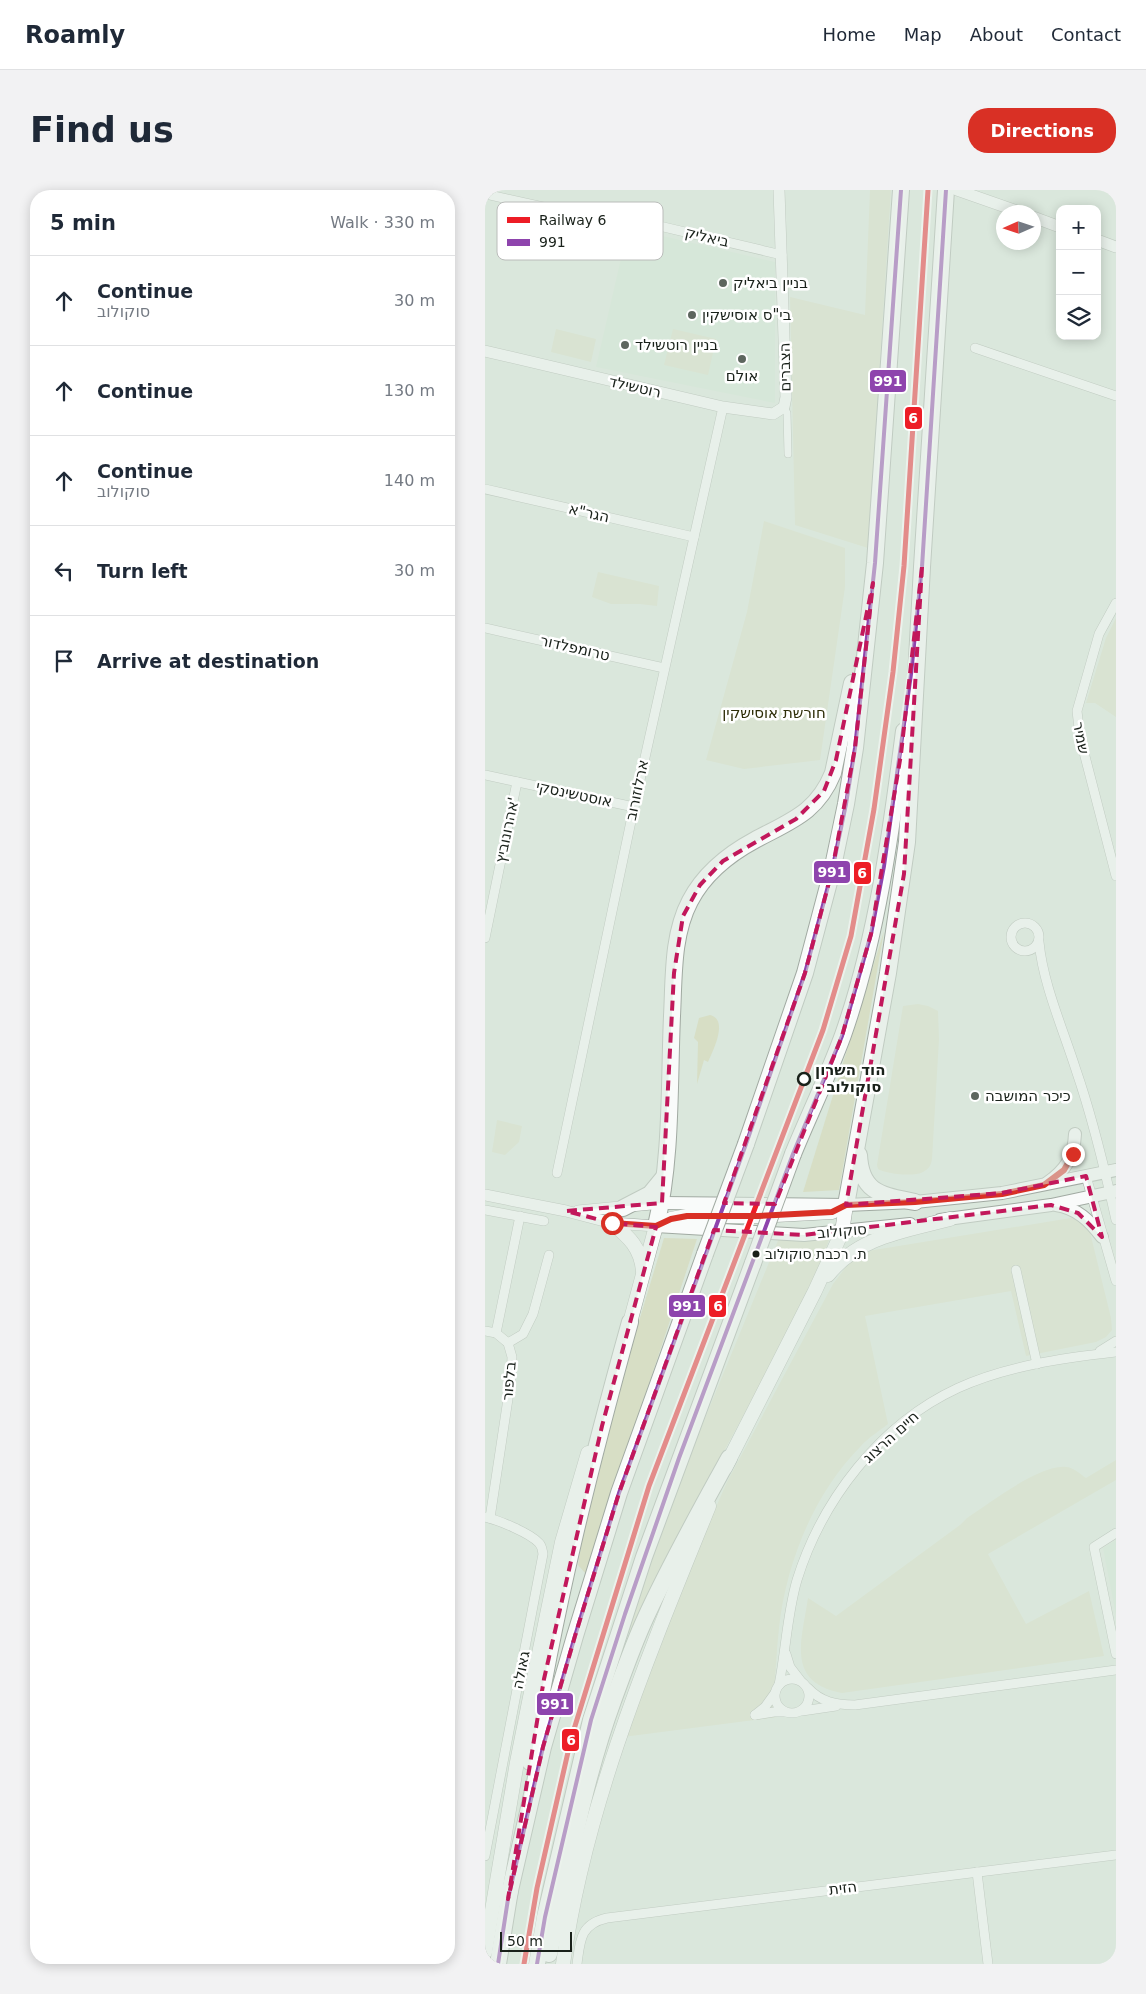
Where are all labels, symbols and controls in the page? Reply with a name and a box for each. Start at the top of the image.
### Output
text: Roamly [25,21,125,49]
text: Home [823,24,876,45]
text: Map [904,24,942,45]
text: About [970,24,1023,45]
text: Contact [1051,24,1121,45]
button: Directions [968,108,1116,153]
text: Find us [30,110,174,150]
legend [497,202,663,260]
north arrow [996,205,1041,250]
map controls [1056,205,1101,340]
button: + [1056,205,1101,250]
text: 5 min [50,211,116,235]
text: Railway 6 [539,212,607,228]
text: Walk · 330 m [330,213,435,232]
street label: ביאליק [683,223,731,251]
text: 991 [539,234,566,250]
button: − [1056,250,1101,295]
place label: בניין ביאליק [733,274,808,292]
marker: בניין ביאליק [717,277,729,289]
text: Continue [97,280,193,302]
icon: ahead [50,287,78,315]
text: 30 m [394,291,435,310]
button: layers [1056,295,1101,340]
text: סוקולוב [97,302,150,321]
place label: בי"ס אוסישקין [702,306,792,324]
marker: בי"ס אוסישקין [686,309,698,321]
place label: בניין רוטשילד [635,336,719,354]
marker: בניין רוטשילד [619,339,631,351]
street label: הצברים [776,342,794,392]
marker: אולם [736,353,748,365]
place label: אולם [726,367,758,385]
line badge: 991 [869,369,907,393]
street label: רוטשילד [607,372,663,402]
text: 991 [873,373,903,389]
icon: ahead [50,377,78,405]
text: Continue [97,380,193,402]
text: 130 m [384,381,435,400]
line badge: 6 [904,406,923,430]
text: 6 [908,410,918,426]
text: Continue [97,460,193,482]
icon: ahead [50,467,78,495]
text: 140 m [384,471,435,490]
text: סוקולוב [97,482,150,501]
street label: הגר"א [567,500,611,526]
icon: left [50,557,78,585]
text: Turn left [97,560,188,582]
text: 30 m [394,561,435,580]
street label: טרומפלדור [538,631,612,665]
icon: arrive [50,647,78,675]
text: Arrive at destination [97,650,319,672]
park label: חורשת אוסישקין [722,704,826,722]
street label: שמיר [1069,720,1093,756]
street label: ארלוזורוב [622,758,652,822]
street label: אוסטשינסקי [534,777,614,811]
street label: אהרונוביץ' [491,795,523,865]
line badge: 991 [813,860,851,884]
line badge: 6 [853,861,872,885]
text: 991 [817,864,847,880]
text: 6 [857,865,867,881]
place label: הוד השרון - סוקולוב [815,1061,886,1096]
marker: הוד השרון - סוקולוב [797,1072,811,1086]
place label: כיכר המושבה [985,1087,1071,1105]
marker: כיכר המושבה [969,1090,981,1102]
route end [1062,1143,1085,1166]
route start [601,1212,624,1235]
street label: סוקולוב [816,1220,868,1242]
place label: ת. רכבת סוקולוב [765,1246,867,1262]
marker: ת. רכבת סוקולוב [751,1249,761,1259]
line badge: 991 [668,1294,706,1318]
line badge: 6 [708,1294,727,1318]
text: 991 [672,1298,702,1314]
text: 6 [713,1298,723,1314]
street label: בלפור [498,1360,520,1401]
street label: חיים הרצוג [859,1407,923,1467]
street label: גאולה [508,1649,534,1691]
line badge: 991 [536,1692,574,1716]
text: 991 [540,1696,570,1712]
line badge: 6 [561,1728,580,1752]
text: 6 [566,1732,576,1748]
street label: הזית [828,1877,858,1899]
scale bar [500,1929,573,1952]
text: 50 m [507,1933,543,1949]

